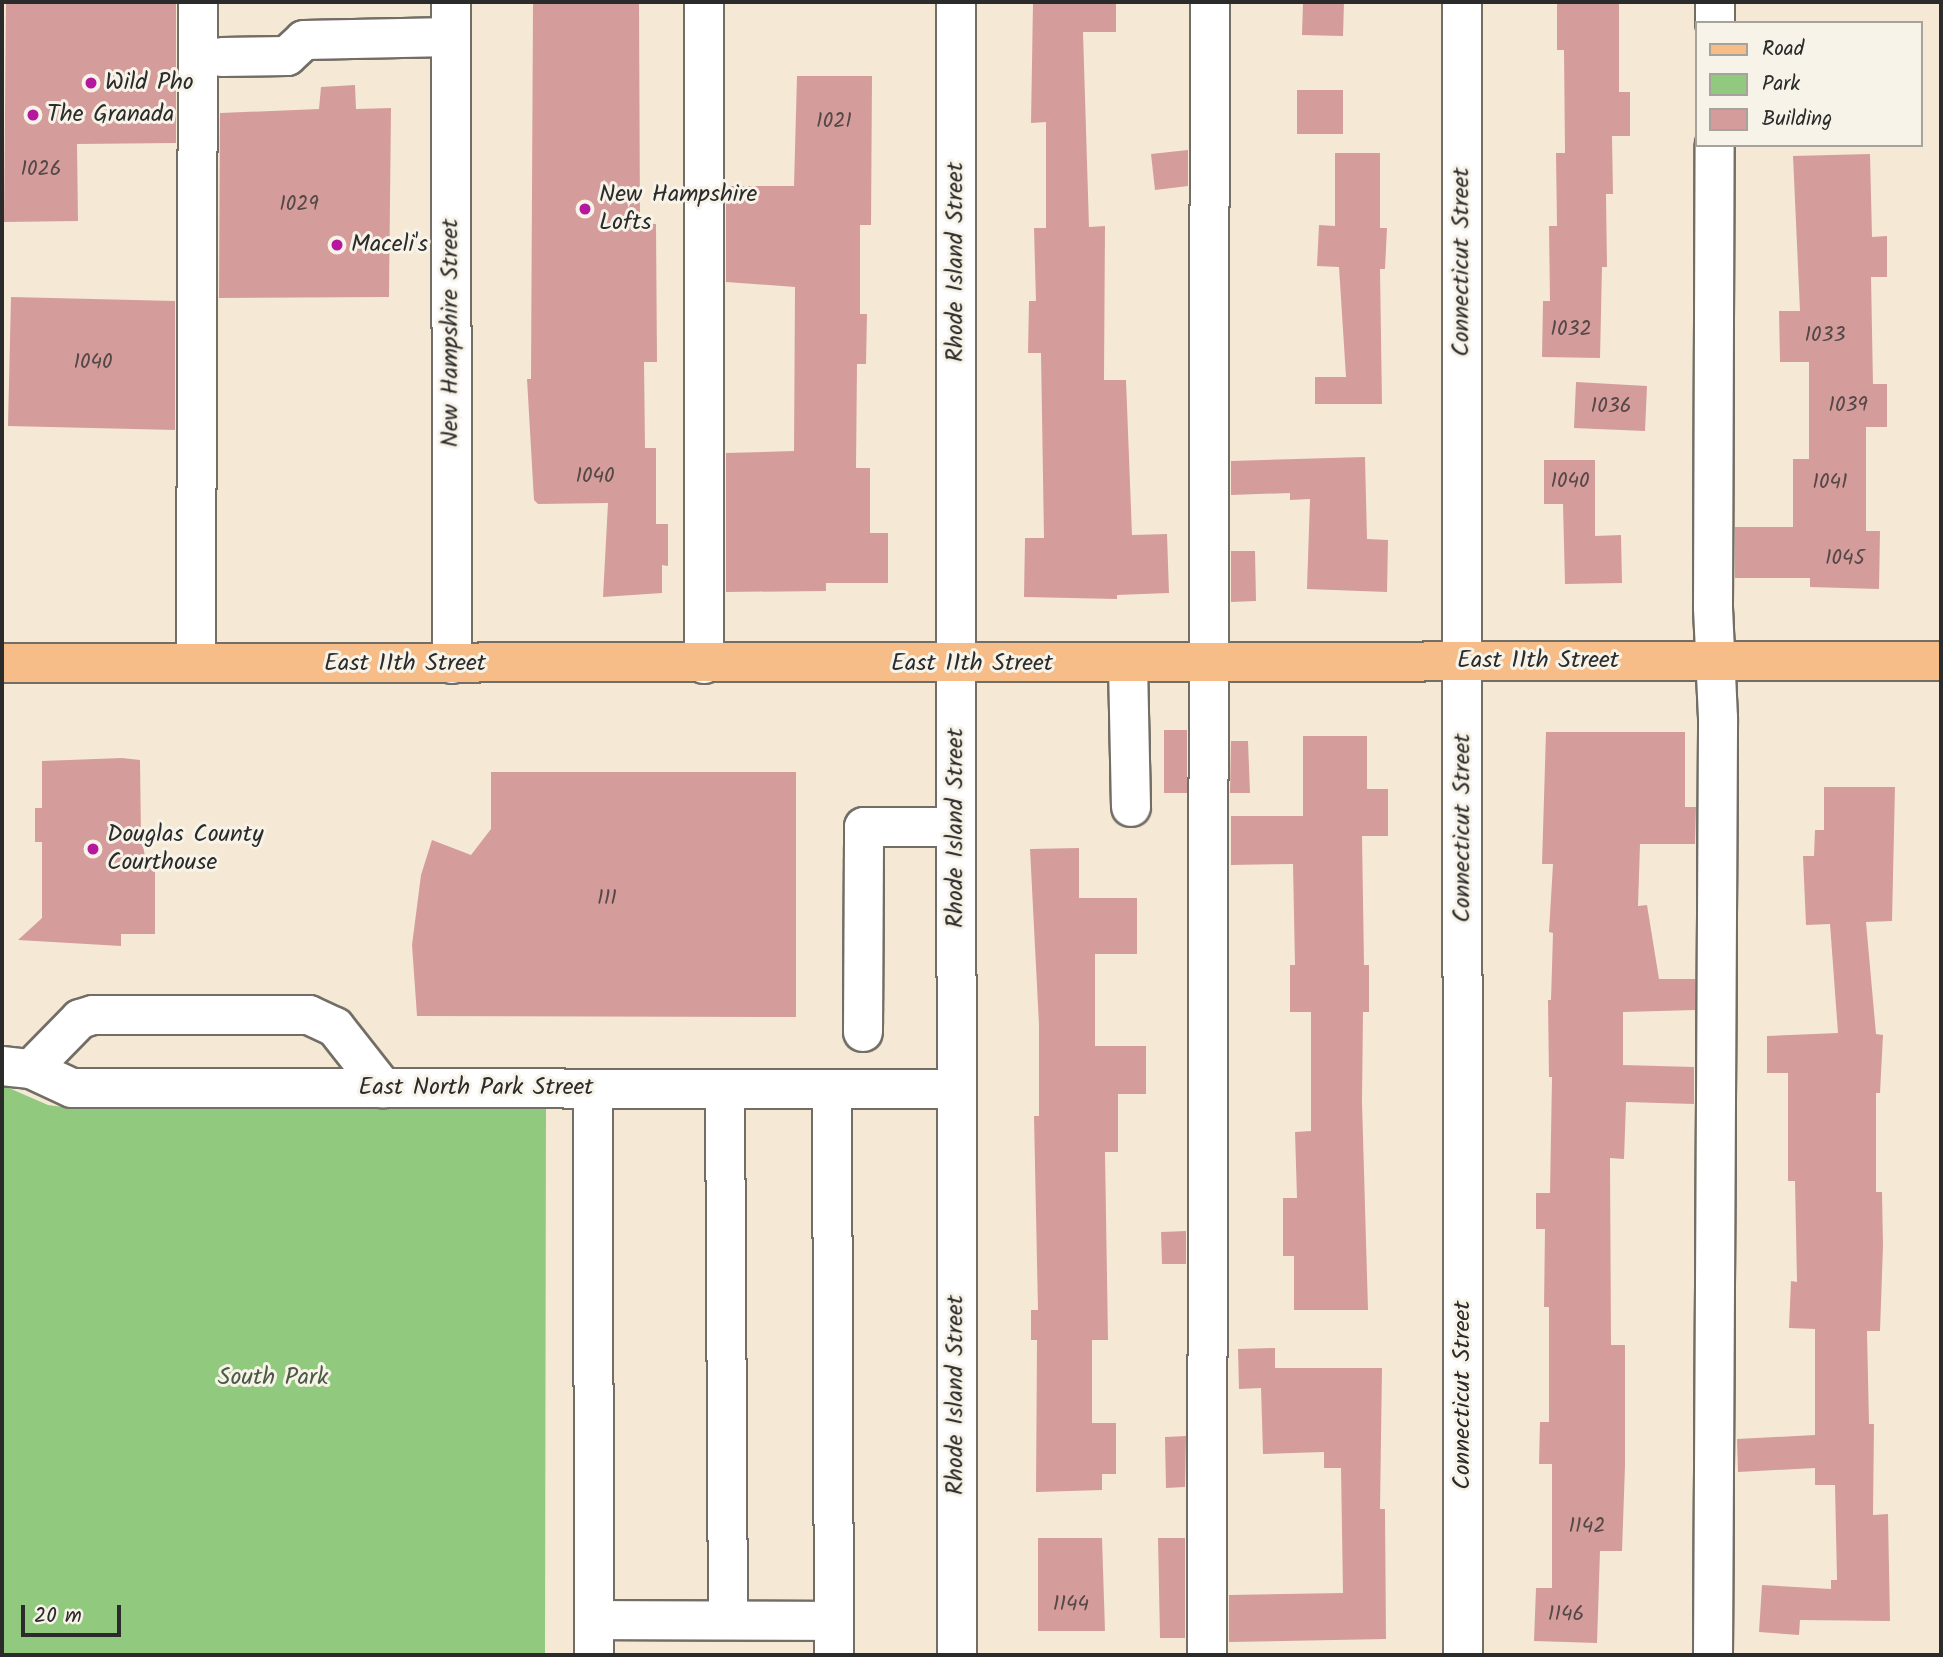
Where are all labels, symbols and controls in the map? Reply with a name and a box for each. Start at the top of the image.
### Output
legend [1694,21,1922,147]
text: Road [1762,33,1804,66]
text: Park [1762,68,1800,101]
place label: Wild Pho [105,69,194,97]
marker: Wild Pho [83,75,99,91]
place label: The Granada [47,101,174,129]
text: Building [1762,103,1832,136]
marker: The Granada [25,107,41,123]
house number: 1021 [816,109,852,135]
house number: 1026 [21,157,61,183]
street label: Rhode Island Street [942,162,970,362]
street label: Connecticut Street [1448,167,1476,357]
place label: New Hampshire Lofts [599,181,757,237]
house number: 1029 [279,192,319,218]
marker: New Hampshire Lofts [577,201,593,217]
street label: New Hampshire Street [437,219,465,447]
place label: Maceli's [351,231,428,259]
marker: Maceli's [329,237,345,253]
house number: 1032 [1550,317,1592,343]
house number: 1033 [1804,323,1846,349]
house number: 1040 [73,350,113,376]
house number: 1039 [1828,393,1868,419]
house number: 1036 [1591,394,1631,420]
house number: 1040 [575,464,615,490]
house number: 1040 [1550,469,1590,495]
house number: 1041 [1812,470,1848,496]
house number: 1045 [1825,546,1865,572]
street label: East 11th Street [1457,647,1619,675]
street label: East 11th Street [324,650,486,678]
street label: East 11th Street [891,650,1053,678]
street label: Rhode Island Street [942,728,970,928]
street label: Connecticut Street [1449,733,1477,923]
place label: Douglas County Courthouse [107,821,263,877]
marker: Douglas County Courthouse [85,841,101,857]
house number: 111 [597,886,617,912]
street label: East North Park Street [358,1074,594,1102]
street label: Rhode Island Street [942,1295,970,1495]
street label: Connecticut Street [1449,1300,1477,1490]
park label: South Park [218,1364,328,1392]
house number: 1142 [1569,1514,1605,1540]
scale bar [24,1590,124,1634]
house number: 1144 [1053,1592,1089,1618]
text: 20 m [34,1600,82,1633]
house number: 1146 [1548,1602,1584,1628]

